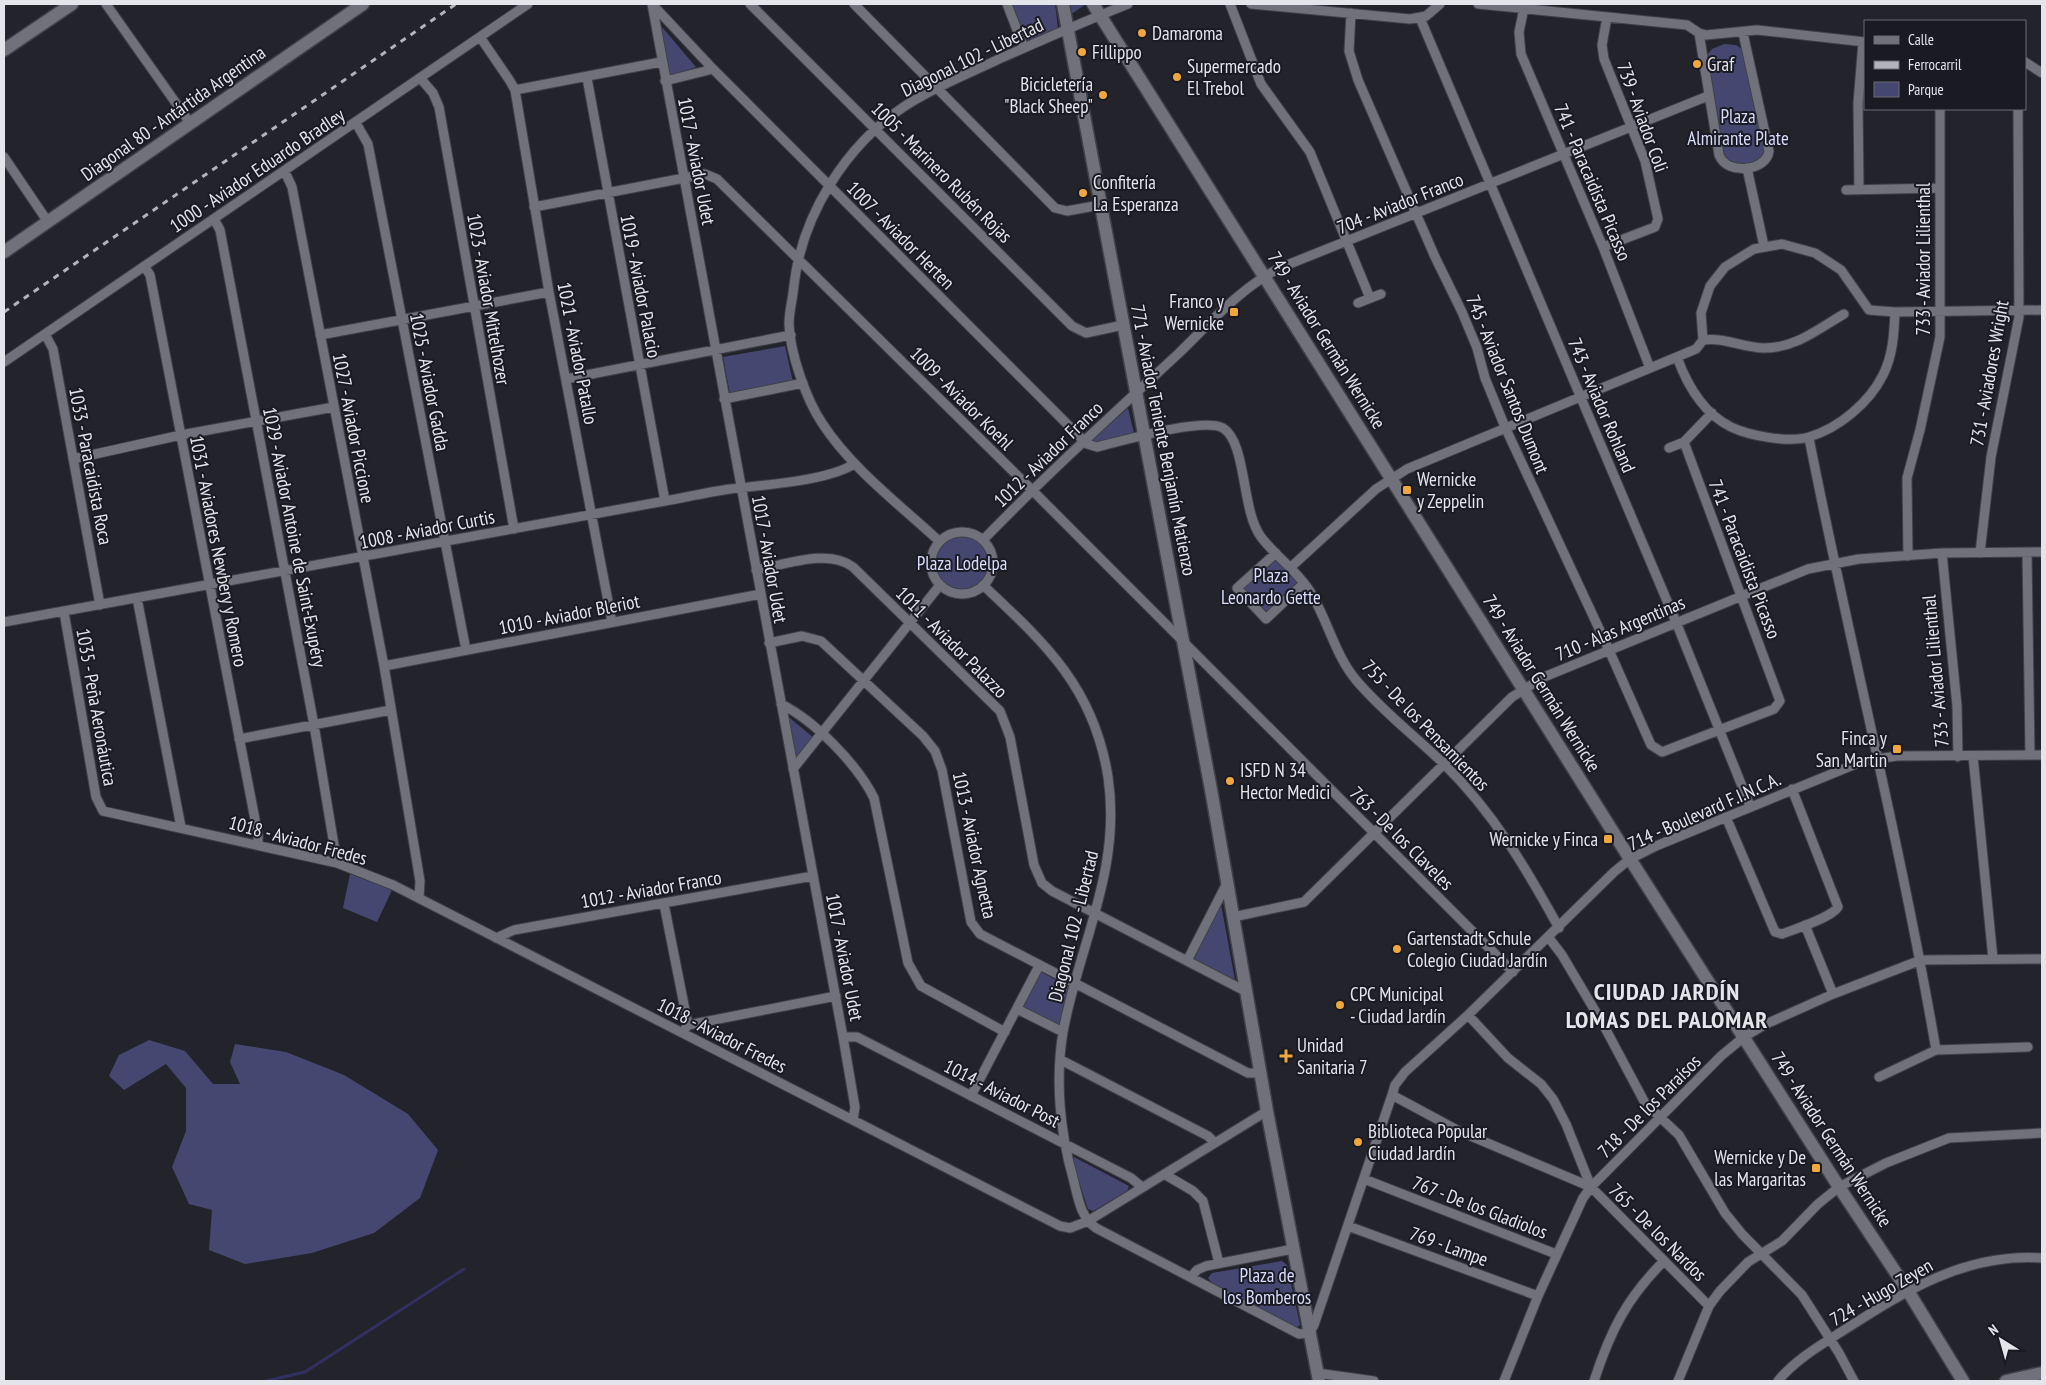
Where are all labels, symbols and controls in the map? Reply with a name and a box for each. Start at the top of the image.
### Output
street label: Diagonal 102 - Libertad [897,12,1047,102]
legend [1864,20,2026,110]
place label: Damaroma [1152,21,1223,45]
marker: Damaroma [1136,27,1148,39]
text: Calle [1908,30,1934,49]
street label: Diagonal 80 - Antártida Argentina [76,40,270,186]
place label: Fillippo [1092,40,1142,64]
marker: Fillippo [1076,46,1088,58]
place label: Graf [1707,52,1735,76]
place label: Supermercado El Trebol [1187,54,1281,100]
text: Ferrocarril [1908,55,1962,74]
marker: Graf [1691,58,1703,70]
street label: 739 - Aviador Coli [1612,59,1674,175]
marker: Supermercado El Trebol [1171,71,1183,83]
place label: Bicicletería "Black Sheep" [1004,72,1093,118]
text: Parque [1908,80,1944,99]
marker: Bicicletería "Black Sheep" [1097,89,1109,101]
street label: 1017 - Aviador Udet [673,95,721,228]
street label: 1005 - Marinero Rubén Rojas [867,97,1017,247]
street label: 741 - Paracaidista Picasso [1549,100,1637,264]
street label: 1000 - Aviador Eduardo Bradley [165,102,350,238]
park label: Plaza Almirante Plate [1687,104,1789,150]
street label: 704 - Aviador Franco [1333,167,1467,239]
place label: Confitería La Esperanza [1093,170,1179,216]
street label: 1007 - Aviador Herten [842,176,960,294]
street label: 733 - Aviador Lilienthal [1911,182,1935,335]
marker: Confitería La Esperanza [1077,187,1089,199]
street label: 1023 - Aviador Mittelhozer [462,211,516,387]
street label: 1019 - Aviador Palacio [615,212,667,360]
street label: 749 - Aviador Germán Wernicke [1263,247,1391,433]
street label: 1021 - Aviador Patallo [552,280,604,426]
place label: Franco y Wernicke [1165,289,1225,335]
street label: 745 - Aviador Santos Dumont [1461,291,1555,478]
street label: 731 - Aviadores Wright [1964,297,2014,448]
street label: 771 - Aviador Teniente Benjamín Matienzo [1126,302,1202,578]
marker: Franco y Wernicke [1228,306,1240,318]
street label: 1025 - Aviador Gadda [405,311,455,453]
street label: 743 - Aviador Rohland [1563,334,1641,476]
street label: 1009 - Aviador Koehl [905,341,1019,455]
street label: 1027 - Aviador Piccione [328,351,380,505]
street label: 1033 - Paracaidista Roca [64,385,118,547]
street label: 1012 - Aviador Franco [988,396,1108,512]
street label: 1029 - Aviador Antoine de Saint-Exupéry [258,405,332,670]
street label: 1031 - Aviadores Newbery y Romero [185,433,253,669]
place label: Wernicke y Zeppelin [1417,467,1484,513]
street label: 741 - Paracaidista Picasso [1704,476,1786,642]
marker: Wernicke y Zeppelin [1401,484,1413,496]
street label: 1017 - Aviador Udet [747,493,793,626]
street label: 1008 - Aviador Curtis [357,504,497,554]
park label: Plaza Lodelpa [917,551,1007,575]
park label: Plaza Leonardo Gette [1221,563,1321,609]
street label: 1011 - Aviador Palazzo [891,581,1013,703]
street label: 1010 - Aviador Bleriot [497,588,642,639]
street label: 749 - Aviador Germán Wernicke [1478,590,1606,776]
street label: 710 - Alas Argentinas [1552,590,1688,666]
street label: 733 - Aviador Lilienthal [1916,593,1954,748]
street label: 1035 - Peña Aeronáutica [71,626,123,788]
street label: 755 - De los Pensamientos [1357,654,1495,796]
place label: Finca y San Martin [1816,726,1888,772]
marker: Finca y San Martin [1891,743,1903,755]
place label: ISFD N 34 Hector Medici [1240,758,1330,804]
street label: 714 - Boulevard F.I.N.C.A. [1624,766,1784,856]
street label: 1013 - Aviador Agnetta [948,769,1002,921]
marker: ISFD N 34 Hector Medici [1224,775,1236,787]
street label: 763 - De los Claveles [1345,781,1459,895]
street label: 1018 - Aviador Fredes [226,810,370,870]
place label: Wernicke y Finca [1489,827,1598,851]
marker: Wernicke y Finca [1602,833,1614,845]
street label: Diagonal 102 - Libertad [1043,848,1103,1004]
street label: 1012 - Aviador Franco [579,865,723,913]
street label: 1017 - Aviador Udet [821,891,869,1024]
place label: Gartenstadt Schule Colegio Ciudad Jardín [1407,926,1547,972]
marker: Gartenstadt Schule Colegio Ciudad Jardín [1391,943,1403,955]
district label: CIUDAD JARDÍN LOMAS DEL PALOMAR [1566,976,1768,1035]
place label: CPC Municipal - Ciudad Jardín [1350,982,1446,1028]
street label: 1018 - Aviador Fredes [653,992,791,1078]
marker: CPC Municipal - Ciudad Jardín [1334,999,1346,1011]
place label: Unidad Sanitaria 7 [1297,1033,1368,1079]
street label: 749 - Aviador Germán Wernicke [1766,1047,1898,1231]
marker: Unidad Sanitaria 7 [1279,1049,1293,1063]
street label: 718 - De los Paraísos [1592,1049,1706,1163]
street label: 1014 - Aviador Post [940,1054,1065,1133]
place label: Biblioteca Popular Ciudad Jardín [1368,1119,1488,1165]
marker: Biblioteca Popular Ciudad Jardín [1352,1136,1364,1148]
place label: Wernicke y De las Margaritas [1714,1145,1806,1191]
marker: Wernicke y De las Margaritas [1810,1162,1822,1174]
street label: 767 - De los Gladiolos [1409,1170,1551,1244]
street label: 765 - De los Nardos [1604,1178,1712,1286]
street label: 769 - Lampe [1407,1221,1492,1271]
street label: 724 - Hugo Zeyen [1825,1253,1937,1331]
park label: Plaza de los Bomberos [1223,1263,1311,1309]
north arrow [1976,1315,2026,1365]
text: N [1985,1320,2002,1339]

